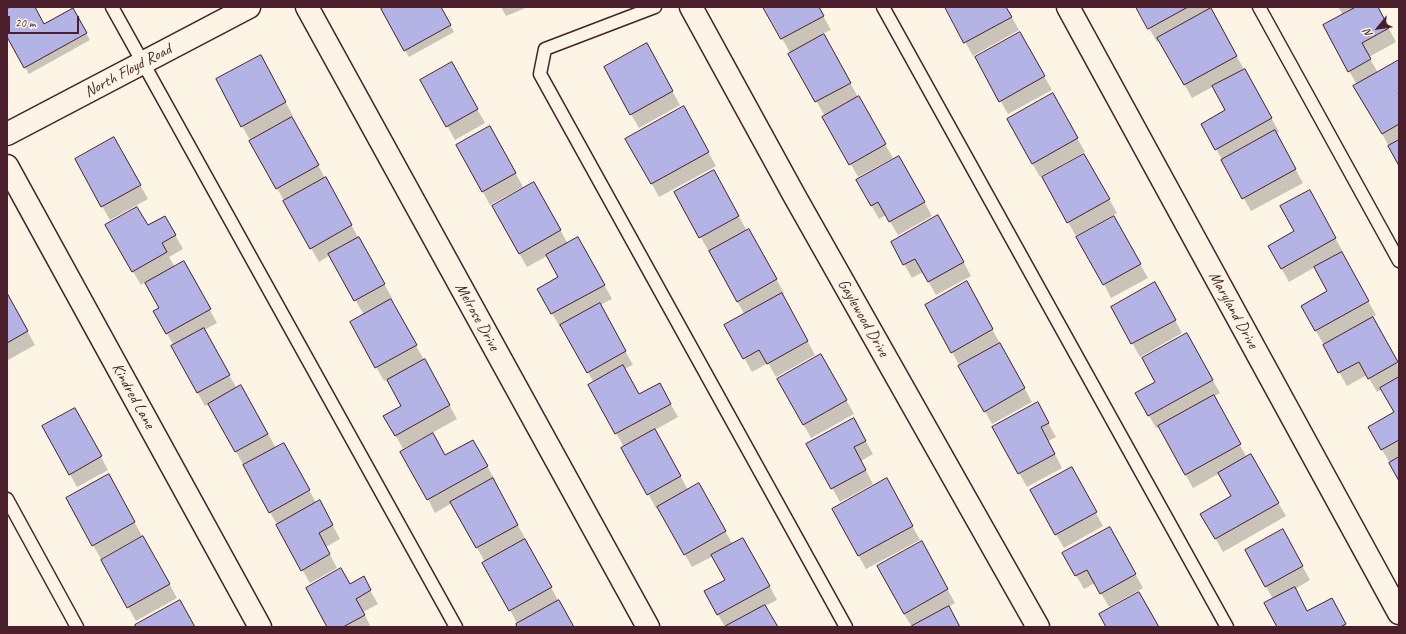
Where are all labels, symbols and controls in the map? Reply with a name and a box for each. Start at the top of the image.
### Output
scale bar [10,8,81,34]
north arrow [1358,8,1398,48]
text: 20 m [15,15,35,31]
text: N [1360,27,1375,40]
street label: North Floyd Road [81,40,175,102]
street label: Maryland Drive [1204,268,1262,352]
street label: Gaylewood Drive [833,276,893,360]
street label: Melrose Drive [451,280,503,354]
street label: Kindred Lane [107,360,159,432]

